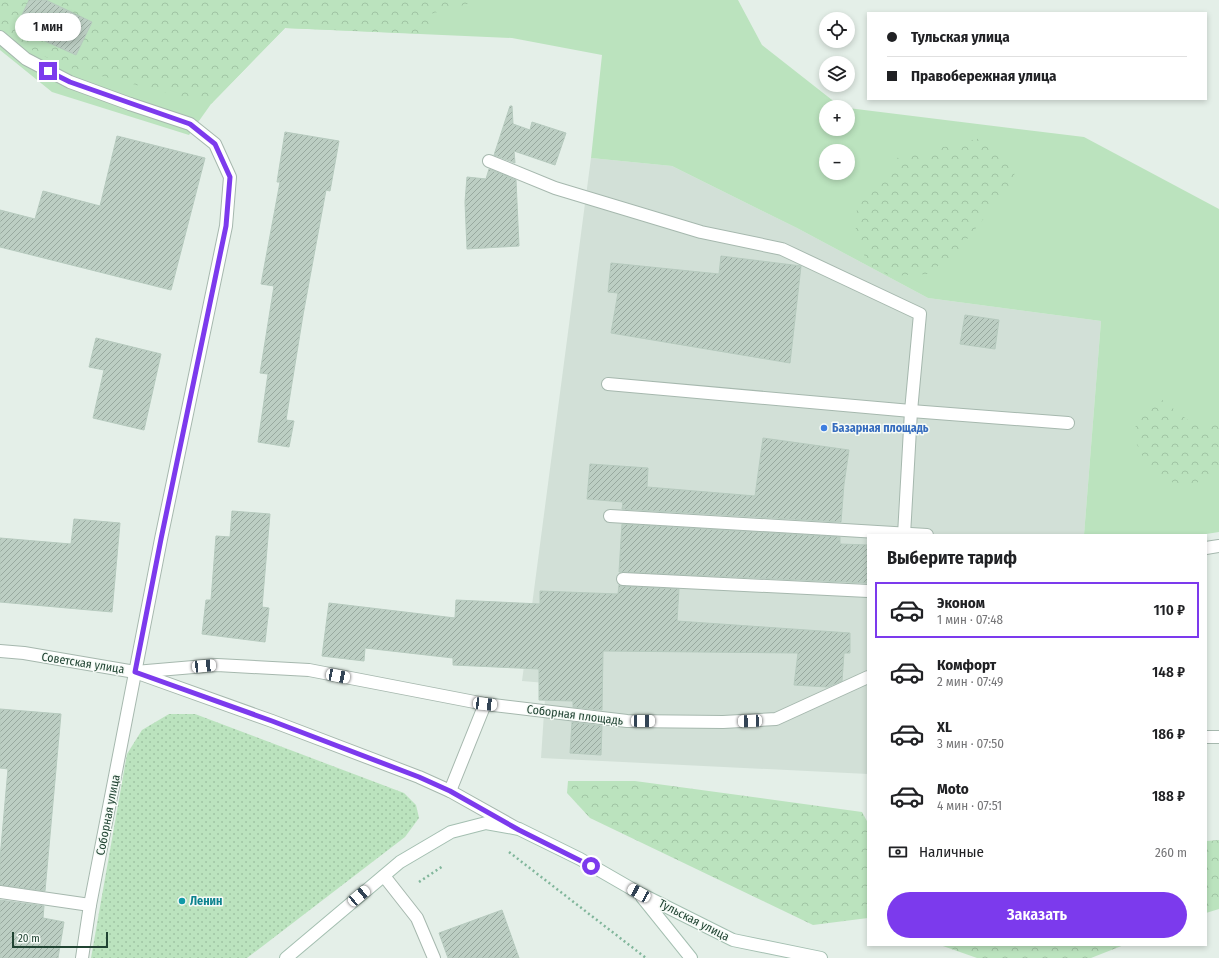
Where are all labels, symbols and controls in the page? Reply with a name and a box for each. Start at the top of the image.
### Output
map controls [819,12,855,180]
button: locate [819,12,855,48]
callout: 1 мин [15,13,81,41]
text: 1 мин [33,19,63,34]
text: Тульская улица [911,28,1010,46]
button: layers [819,56,855,92]
route end [39,62,57,80]
text: Правобережная улица [911,67,1057,85]
button: + [819,100,855,136]
button: − [819,144,855,180]
place label: Базарная площадь [832,421,929,435]
marker: Базарная площадь [819,423,829,433]
text: Выберите тариф [887,547,1017,569]
icon: car [889,592,925,628]
text: Эконом [937,594,985,612]
text: 110 ₽ [1153,601,1185,619]
text: 1 мин · 07:48 [937,612,1003,627]
street label: Советская улица [41,650,126,676]
icon: car [889,654,925,690]
text: Комфорт [937,656,996,674]
car [192,659,216,673]
text: 148 ₽ [1152,663,1185,681]
car [325,668,351,684]
text: 2 мин · 07:49 [937,674,1003,689]
car [472,697,498,711]
street label: Соборная площадь [526,702,624,728]
car [631,715,655,727]
car [738,715,762,727]
icon: car [889,716,925,752]
text: XL [937,718,952,736]
text: 186 ₽ [1152,725,1185,743]
text: 3 мин · 07:50 [937,736,1004,751]
street label: Соборная улица [93,773,123,857]
icon: car [889,778,925,814]
text: Moto [937,780,969,798]
text: 188 ₽ [1152,787,1185,805]
text: 4 мин · 07:51 [937,798,1002,813]
icon: cash [887,841,909,863]
text: Наличные [919,843,984,861]
text: 260 m [1155,845,1187,860]
route start [582,857,600,875]
car [626,882,652,904]
car [346,884,372,908]
button: Заказать [887,892,1187,938]
place label: Ленин [190,894,222,908]
marker: Ленин [177,896,187,906]
street label: Тульская улица [656,896,732,944]
scale bar [12,930,108,949]
text: 20 m [18,932,40,945]

